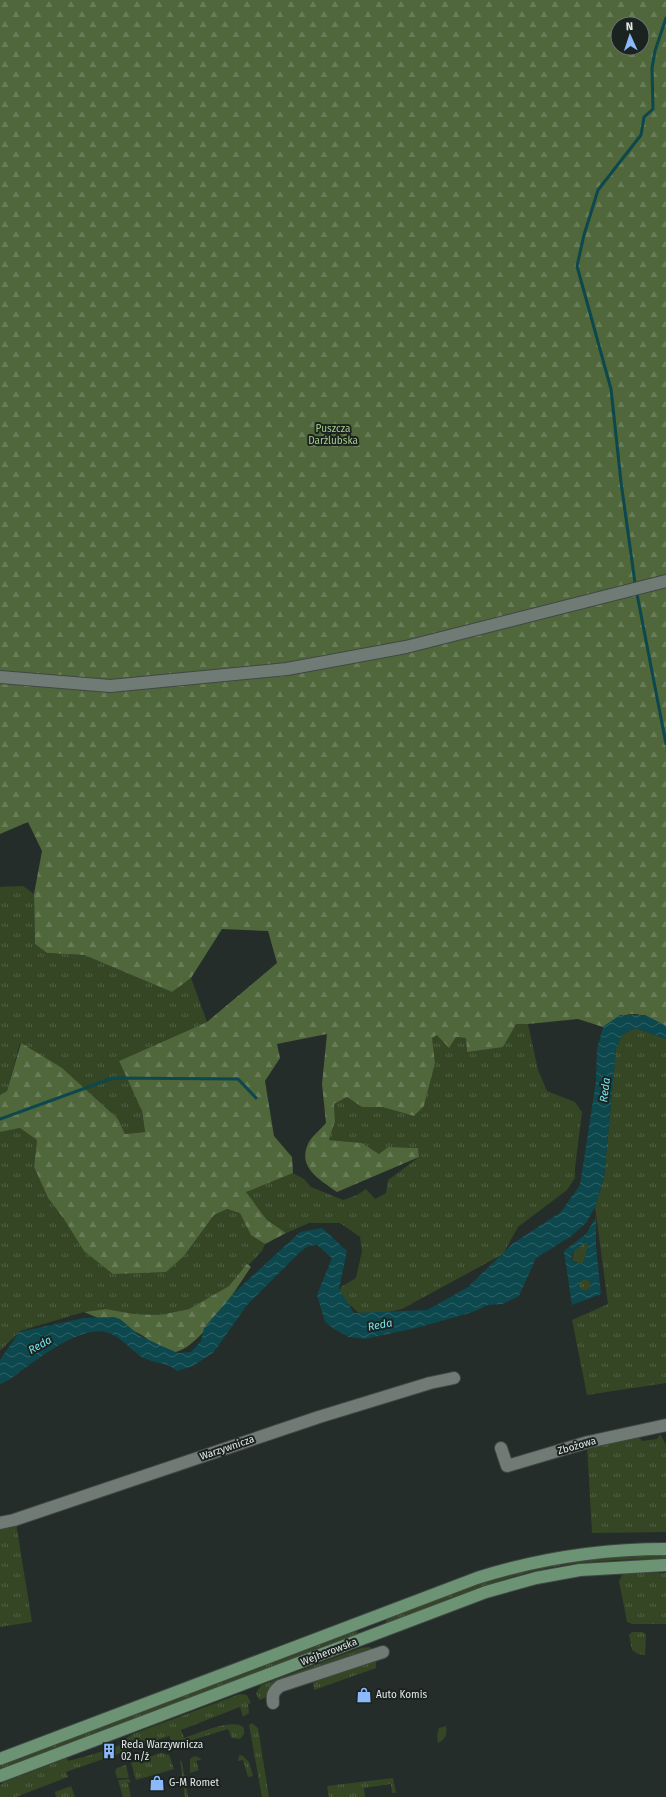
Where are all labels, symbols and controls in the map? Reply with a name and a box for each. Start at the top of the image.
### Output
north arrow [610,16,650,56]
text: N [626,20,633,33]
park label: Puszcza Darżlubska [308,423,358,447]
water label: Reda [597,1077,613,1103]
water label: Reda [367,1316,393,1334]
water label: Reda [26,1333,54,1357]
street label: Warzywnicza [198,1433,256,1463]
street label: Zbożowa [556,1435,598,1457]
street label: Wejherowska [299,1636,359,1668]
shop icon: Auto Komis [355,1686,373,1704]
place label: Auto Komis [376,1689,427,1701]
place label: Reda Warzywnicza 02 n/ż [121,1739,203,1763]
building icon: Reda Warzywnicza 02 n/ż [100,1742,118,1760]
shop icon: G-M Romet [148,1774,166,1792]
place label: G-M Romet [169,1777,220,1789]

